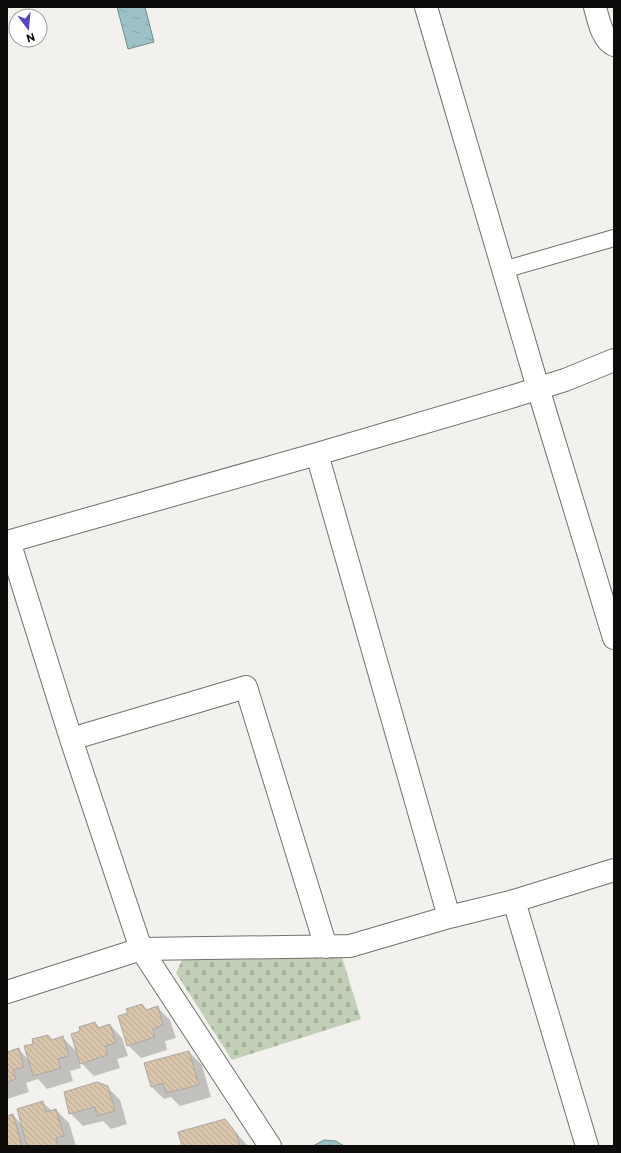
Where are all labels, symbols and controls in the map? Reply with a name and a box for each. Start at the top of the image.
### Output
north arrow [8,8,48,48]
text: N [25,31,37,45]

